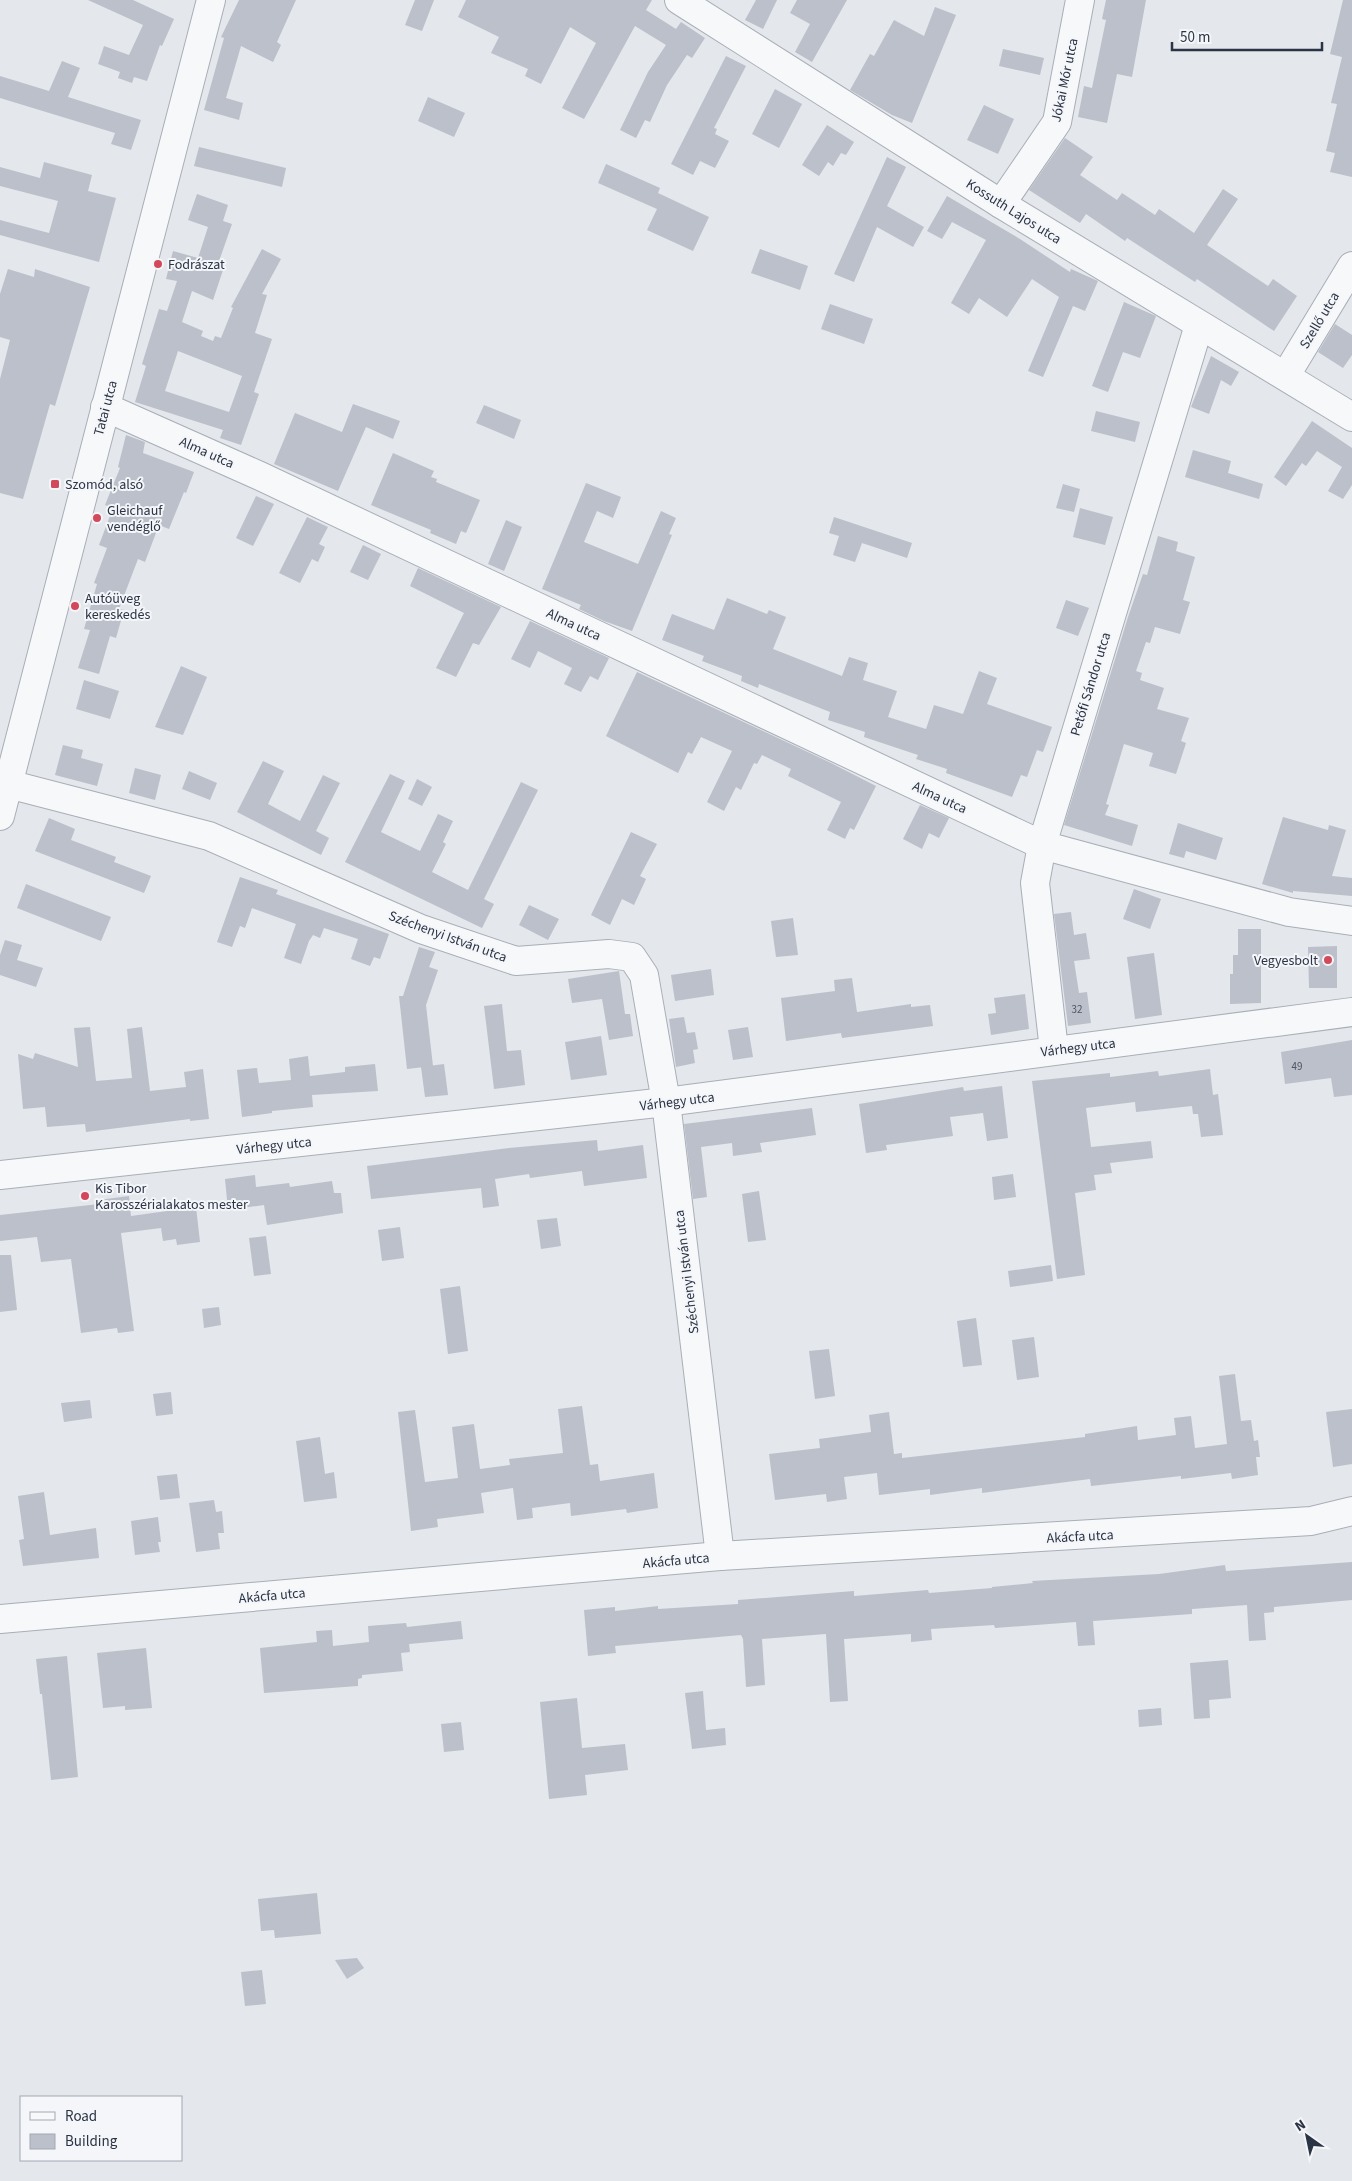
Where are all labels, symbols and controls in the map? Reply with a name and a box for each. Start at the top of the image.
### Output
scale bar [1172,20,1322,52]
text: 50 m [1180,27,1210,48]
street label: Jókai Mór utca [1046,36,1084,124]
street label: Kossuth Lajos utca [962,174,1065,249]
place label: Fodrászat [168,255,225,275]
marker: Fodrászat [152,258,164,270]
street label: Szellő utca [1295,288,1345,353]
street label: Tatai utca [89,378,123,438]
street label: Alma utca [176,432,237,474]
place label: Szomód, alsó [65,475,143,495]
marker: Szomód, alsó [49,478,61,490]
place label: Gleichauf vendéglő [107,501,163,537]
marker: Gleichauf vendéglő [91,512,103,524]
place label: Autóüveg kereskedés [85,589,150,625]
marker: Autóüveg kereskedés [69,600,81,612]
street label: Alma utca [543,604,604,646]
street label: Petőfi Sándor utca [1066,630,1116,739]
street label: Alma utca [909,777,970,819]
street label: Széchenyi István utca [386,906,510,968]
place label: Vegyesbolt [1254,951,1318,971]
marker: Vegyesbolt [1322,954,1334,966]
house number: 32 [1072,1002,1082,1017]
street label: Várhegy utca [1040,1033,1117,1063]
house number: 49 [1292,1059,1302,1074]
street label: Várhegy utca [639,1087,716,1117]
street label: Várhegy utca [236,1132,313,1160]
place label: Kis Tibor Karosszérialakatos mester [95,1179,248,1215]
marker: Kis Tibor Karosszérialakatos mester [79,1190,91,1202]
street label: Széchenyi István utca [669,1209,705,1335]
street label: Akácfa utca [1046,1525,1114,1549]
street label: Akácfa utca [642,1548,710,1574]
street label: Akácfa utca [238,1583,306,1609]
legend [20,2096,182,2161]
text: Road [65,2106,97,2127]
north arrow [1282,2111,1332,2161]
text: N [1291,2115,1310,2137]
text: Building [65,2131,118,2152]

